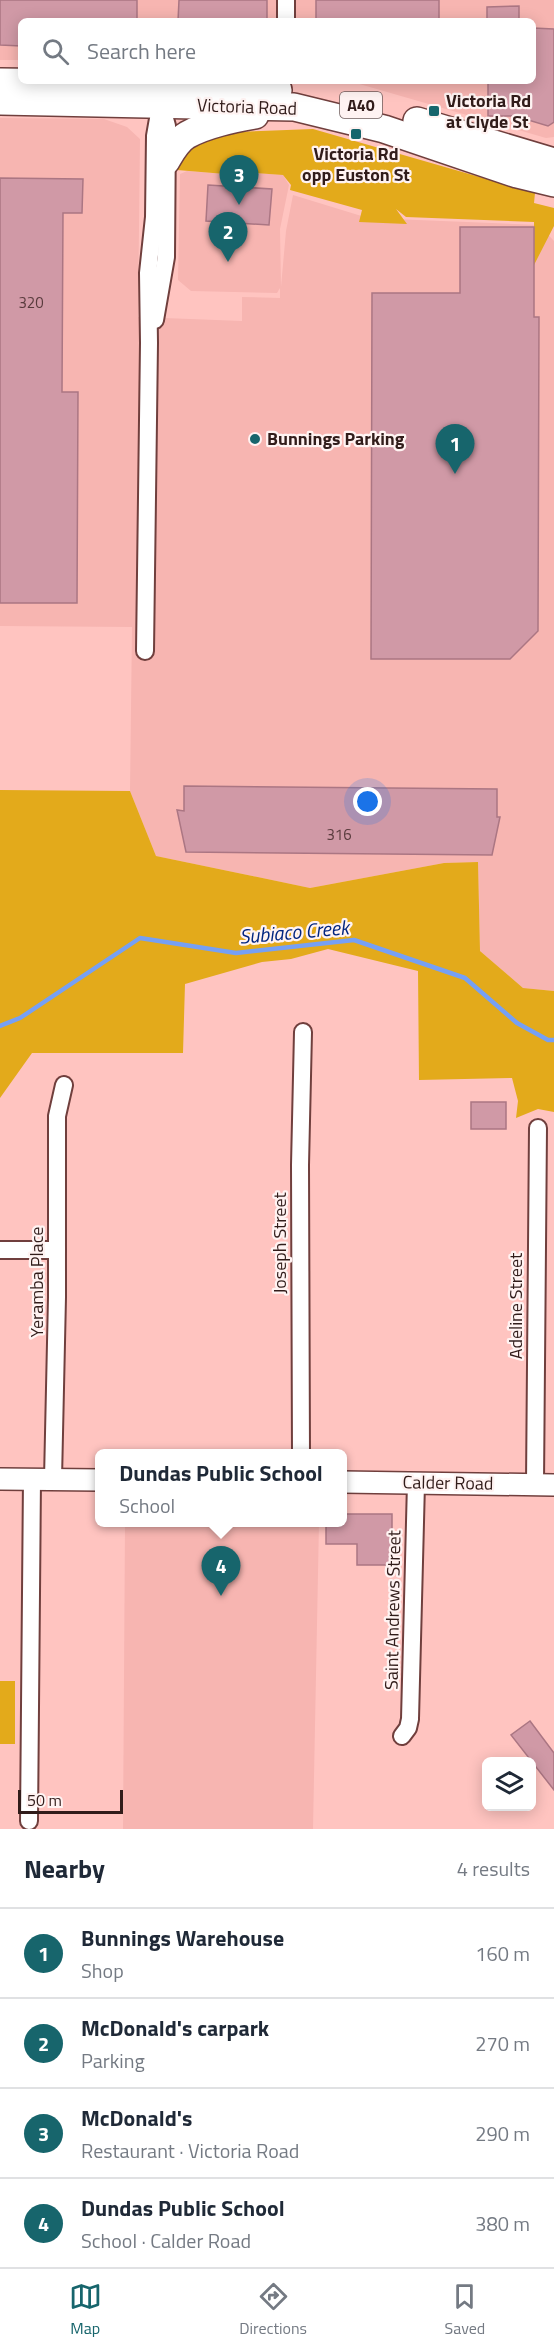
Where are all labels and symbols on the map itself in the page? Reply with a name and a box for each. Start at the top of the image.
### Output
place label: Victoria Rd at Clyde St [446,87,531,135]
street label: Victoria Road [196,91,298,122]
road number: A40 [340,92,382,118]
marker: Victoria Rd at Clyde St [427,104,441,118]
marker: Victoria Rd opp Euston St [349,127,363,141]
place label: Victoria Rd opp Euston St [302,140,410,188]
pin: 3 [220,156,258,205]
pin: 2 [208,212,248,262]
house number: 320 [18,291,44,314]
pin: 1 [436,424,474,474]
place label: Bunnings Parking [267,425,405,452]
marker: Bunnings Parking [248,432,262,446]
your location [353,787,382,816]
house number: 316 [326,823,352,846]
water label: Subiaco Creek [238,911,352,952]
street label: Joseph Street [266,1192,293,1294]
street label: Yeramba Place [23,1227,50,1337]
street label: Adeline Street [502,1252,529,1359]
street label: Calder Road [402,1468,494,1497]
street label: Saint Andrews Street [378,1529,407,1690]
pin: 4 [202,1546,240,1596]
scale bar [18,1787,123,1814]

